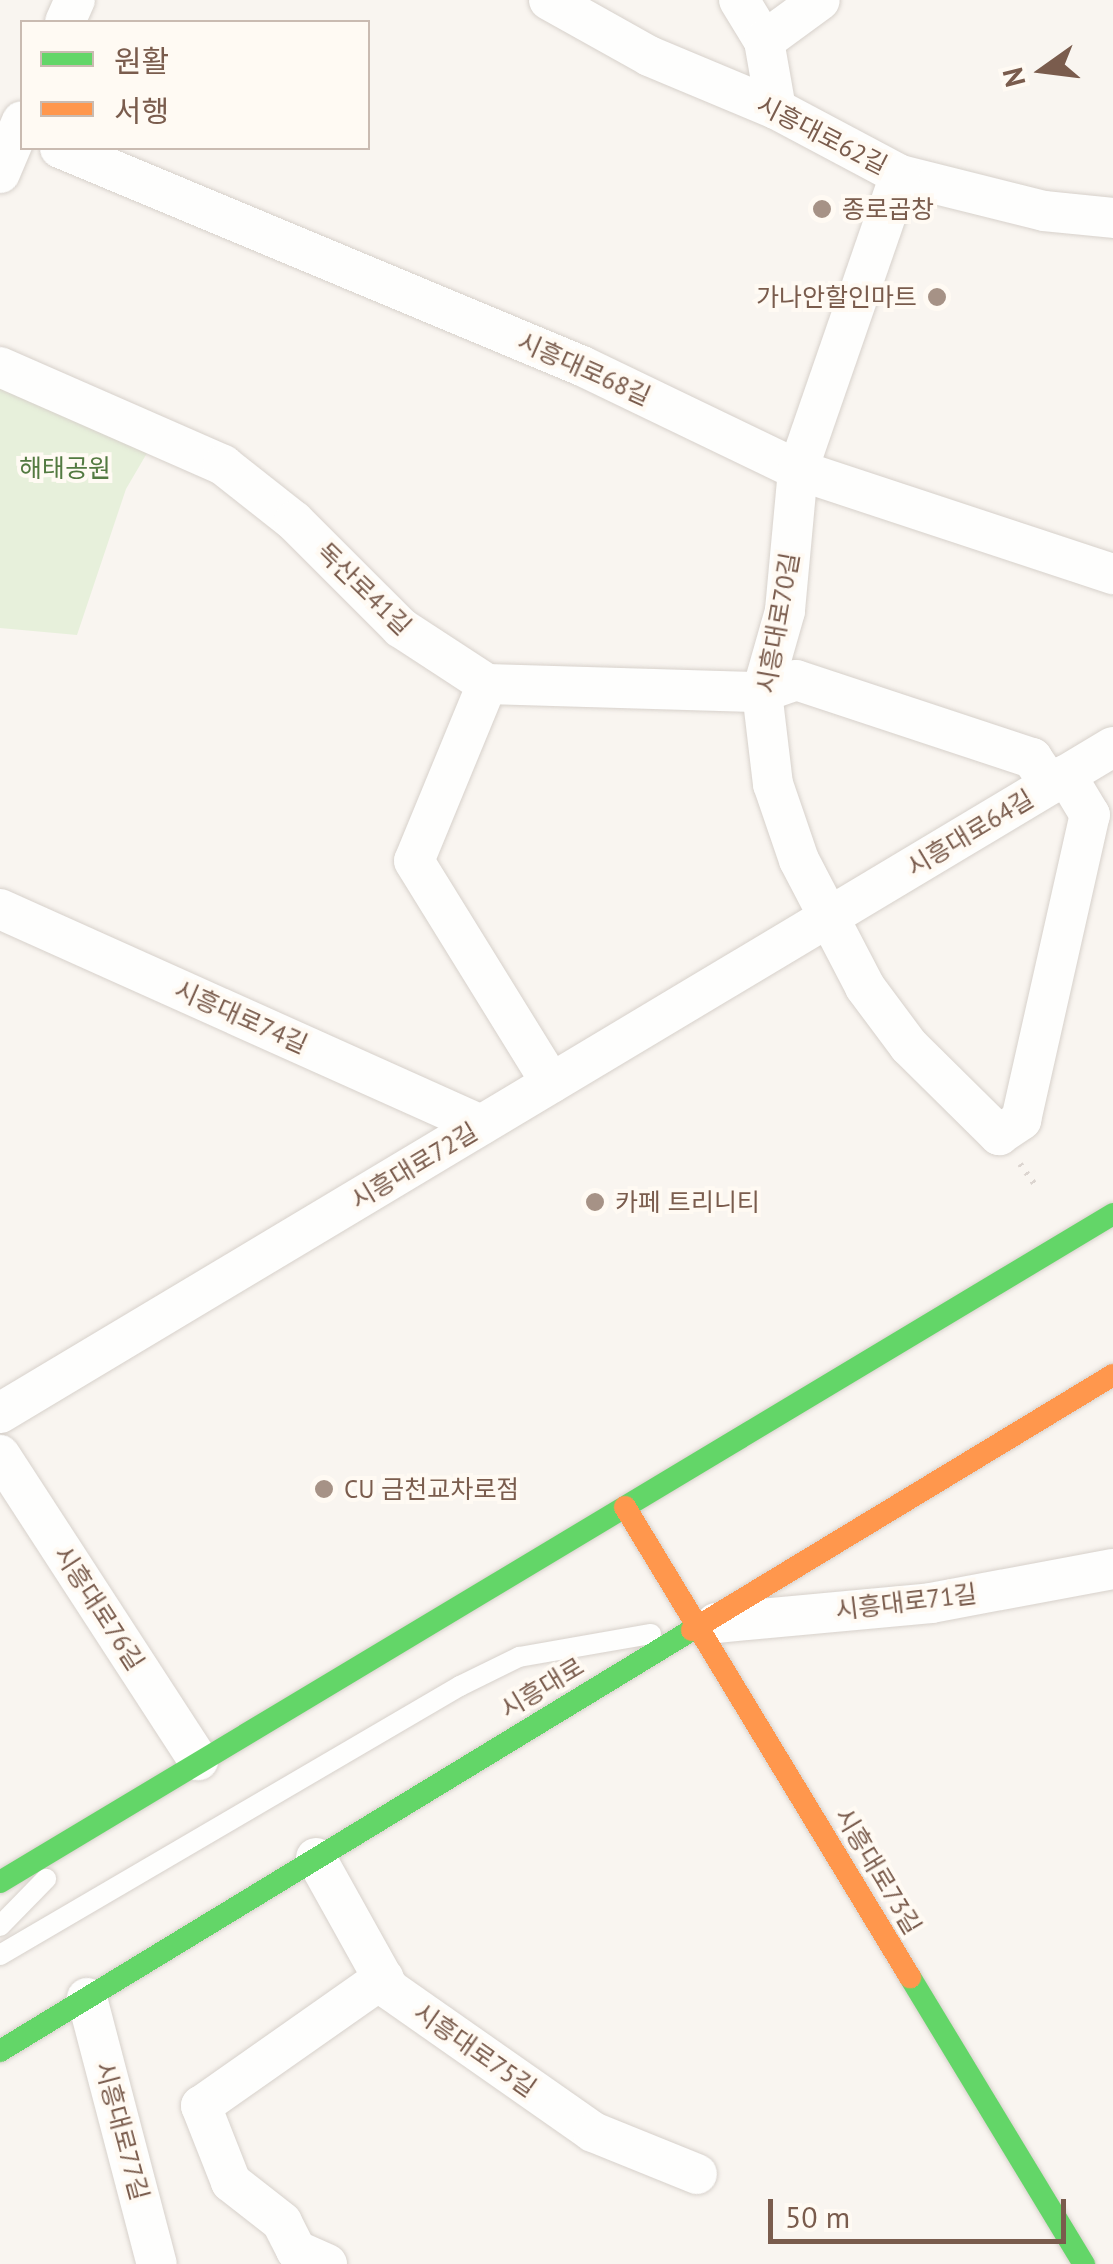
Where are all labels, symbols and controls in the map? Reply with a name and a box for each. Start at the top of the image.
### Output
legend [20,20,370,150]
north arrow [993,20,1093,120]
text: 원활 [114,41,169,80]
text: N [993,64,1034,91]
street label: 시흥대로62길 [752,89,892,181]
text: 서행 [114,91,169,130]
place label: 종로곱창 [842,194,934,224]
marker: 종로곱창 [811,198,833,220]
place label: 가나안할인마트 [756,282,917,312]
marker: 가나안할인마트 [926,286,948,308]
street label: 시흥대로68길 [513,326,655,412]
park label: 해태공원 [19,453,111,483]
street label: 독산로41길 [311,537,417,641]
street label: 시흥대로70길 [751,550,805,696]
street label: 시흥대로64길 [901,784,1039,882]
street label: 시흥대로74길 [170,974,312,1060]
street label: 시흥대로72길 [345,1117,483,1215]
place label: 카페 트리니티 [615,1187,760,1217]
marker: 카페 트리니티 [584,1191,606,1213]
place label: CU 금천교차로점 [344,1474,519,1504]
marker: CU 금천교차로점 [313,1478,335,1500]
street label: 시흥대로76길 [48,1540,150,1676]
street label: 시흥대로71길 [834,1578,978,1626]
street label: 시흥대로 [495,1651,589,1725]
street label: 시흥대로73길 [829,1802,927,1940]
street label: 시흥대로75길 [408,1997,542,2103]
street label: 시흥대로77길 [89,2058,155,2204]
scale bar [773,2179,1070,2241]
text: 50 m [785,2197,850,2236]

